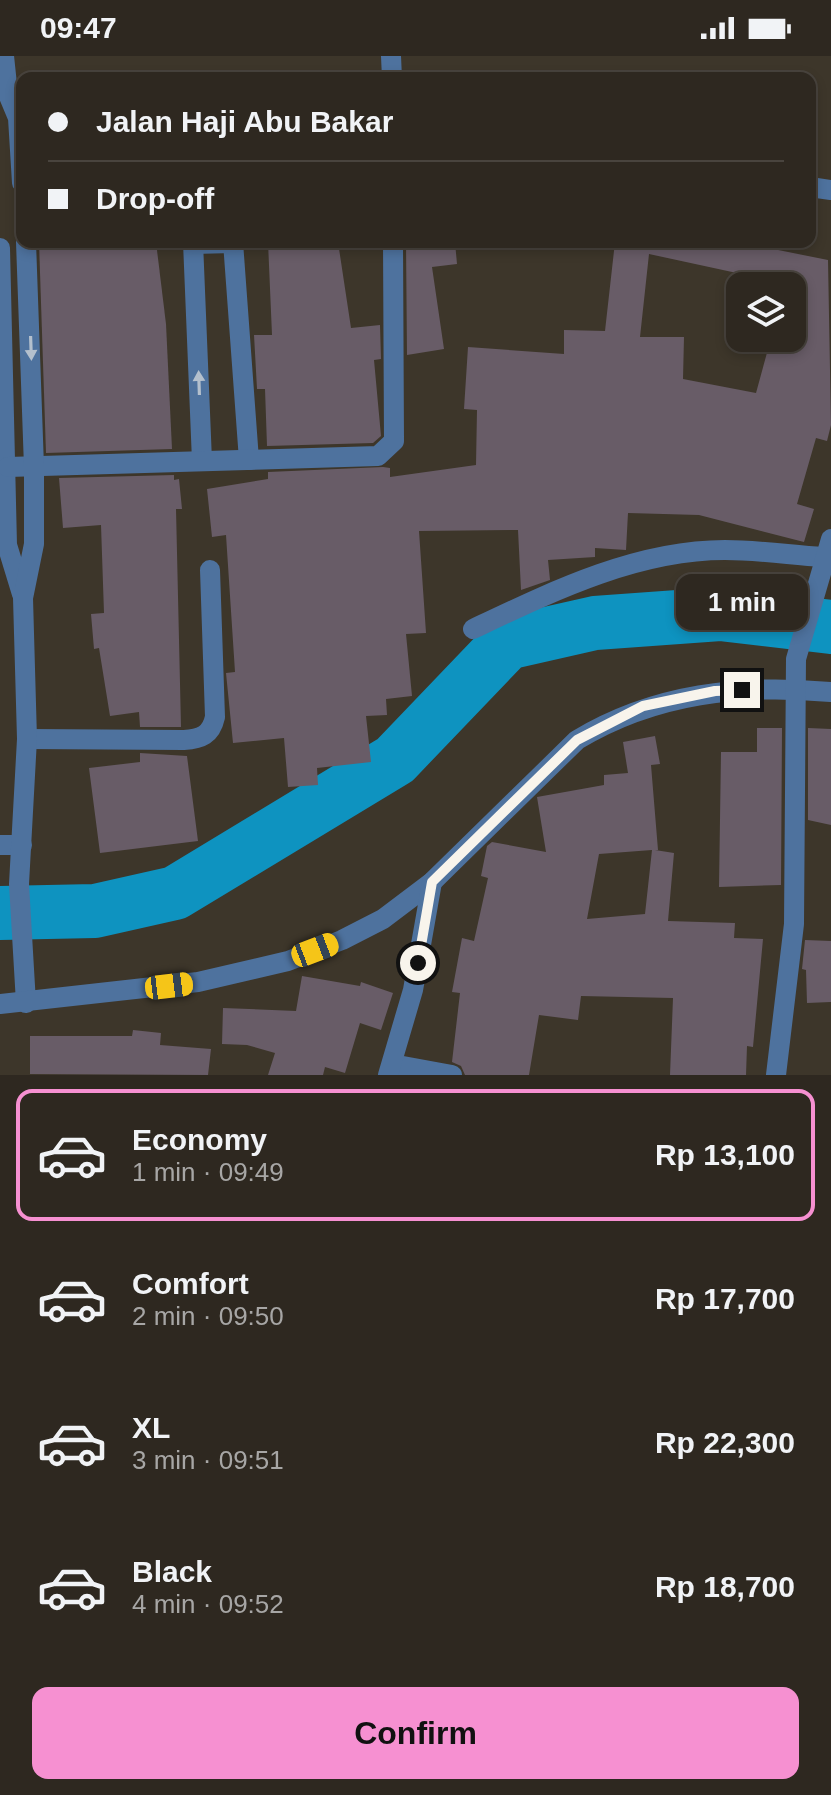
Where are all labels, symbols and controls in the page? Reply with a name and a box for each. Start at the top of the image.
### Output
text: 09:47 [40,11,117,44]
text: Jalan Haji Abu Bakar [96,105,393,138]
text: Drop-off [96,182,214,215]
map controls [726,272,806,352]
button: layers [726,272,806,352]
one-way arrow [24,336,37,361]
one-way arrow [192,370,205,395]
callout: 1 min [676,574,808,630]
text: 1 min [708,587,776,617]
route end [724,672,760,708]
car [288,930,342,970]
route start [400,945,436,981]
car [144,971,194,1001]
icon: car [36,1119,108,1191]
text: Economy [132,1123,267,1156]
text: Rp 13,100 [655,1138,795,1171]
text: 1 min · 09:49 [132,1157,284,1187]
icon: car [36,1263,108,1335]
text: Comfort [132,1267,249,1300]
text: Rp 17,700 [655,1282,795,1315]
text: 2 min · 09:50 [132,1301,284,1331]
icon: car [36,1407,108,1479]
text: XL [132,1411,170,1444]
text: Rp 22,300 [655,1426,795,1459]
text: 3 min · 09:51 [132,1445,284,1475]
icon: car [36,1551,108,1623]
text: Black [132,1555,212,1588]
text: Rp 18,700 [655,1570,795,1603]
text: 4 min · 09:52 [132,1589,284,1619]
button: Confirm [32,1687,799,1779]

